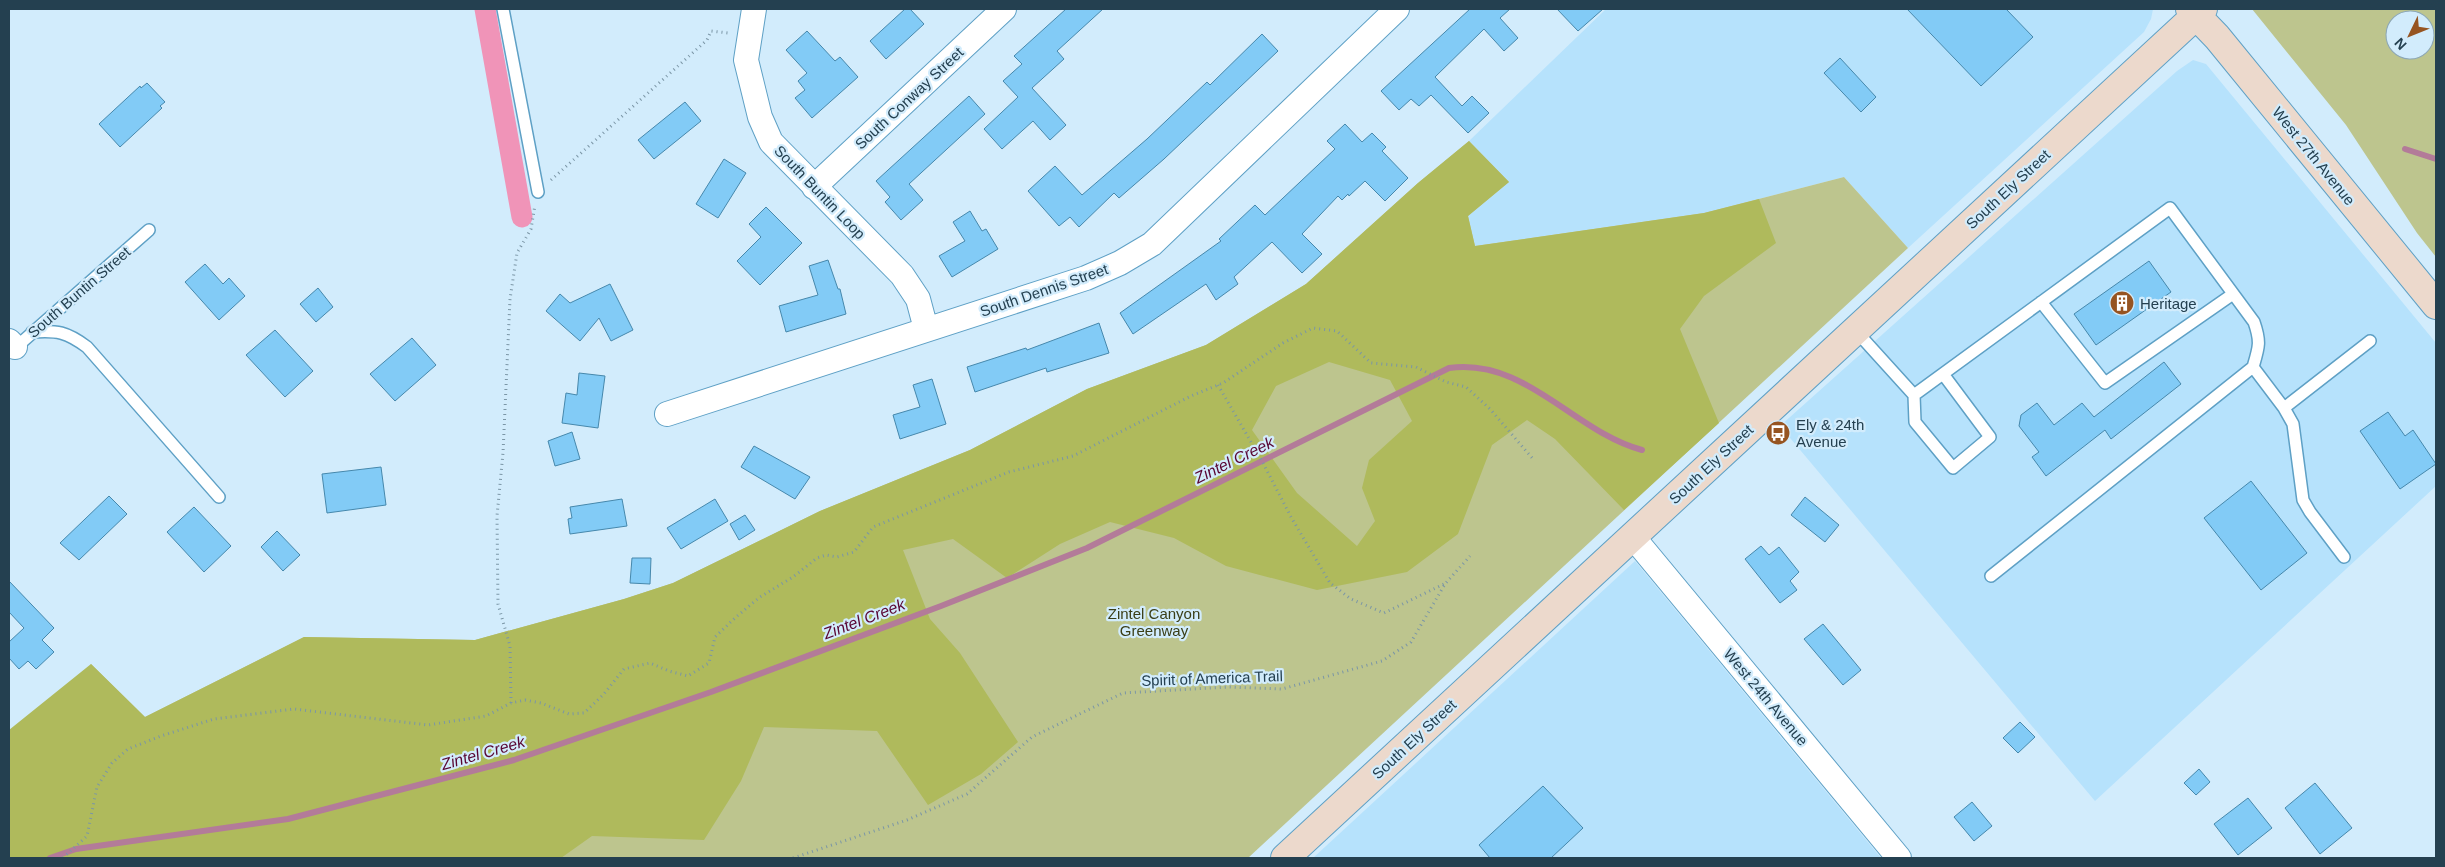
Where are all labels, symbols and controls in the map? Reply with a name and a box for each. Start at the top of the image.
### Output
north arrow [2385,10,2435,60]
text: N [2391,35,2410,53]
street label: South Conway Street [851,43,967,153]
street label: West 27th Avenue [2269,104,2359,208]
street label: South Buntin Loop [771,142,869,242]
street label: South Ely Street [1963,145,2054,232]
street label: South Buntin Street [24,242,134,341]
street label: South Dennis Street [978,260,1111,320]
building icon: Heritage [2109,290,2135,316]
place label: Heritage [2140,295,2197,312]
place label: Ely & 24th Avenue [1796,416,1864,450]
street label: South Ely Street [1666,420,1757,507]
bus stop icon: Ely & 24th Avenue [1765,420,1791,446]
water label: Zintel Creek [1191,433,1277,487]
water label: Zintel Creek [820,595,908,643]
park label: Zintel Canyon Greenway [1108,605,1200,639]
street label: West 24th Avenue [1721,645,1811,749]
street label: Spirit of America Trail [1141,667,1283,689]
street label: South Ely Street [1369,695,1460,782]
water label: Zintel Creek [438,733,528,773]

